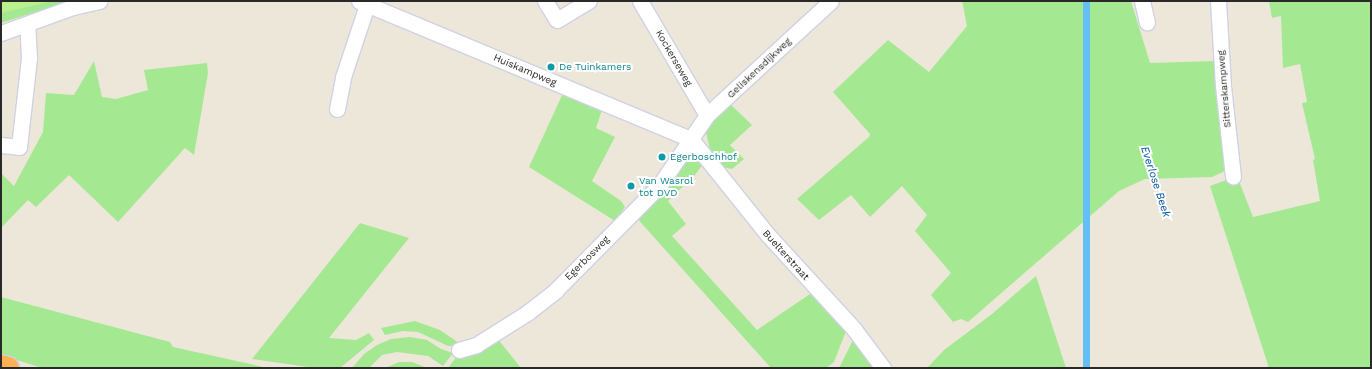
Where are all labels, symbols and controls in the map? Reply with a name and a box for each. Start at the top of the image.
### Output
street label: Kockerseweg [653,28,695,88]
street label: Geliskensdijkweg [724,35,794,101]
street label: Sitterskampweg [1215,50,1233,128]
street label: Huiskampweg [492,51,558,89]
place label: De Tuinkamers [559,61,631,73]
marker: De Tuinkamers [546,62,556,72]
water label: Everlose Beek [1137,145,1173,219]
place label: Egerboschhof [670,151,737,163]
marker: Egerboschhof [657,152,667,162]
place label: Van Wasrol tot DVD [639,174,693,198]
marker: Van Wasrol tot DVD [626,181,636,191]
street label: Buelterstraat [760,227,812,283]
street label: Egerbosweg [562,233,612,283]

